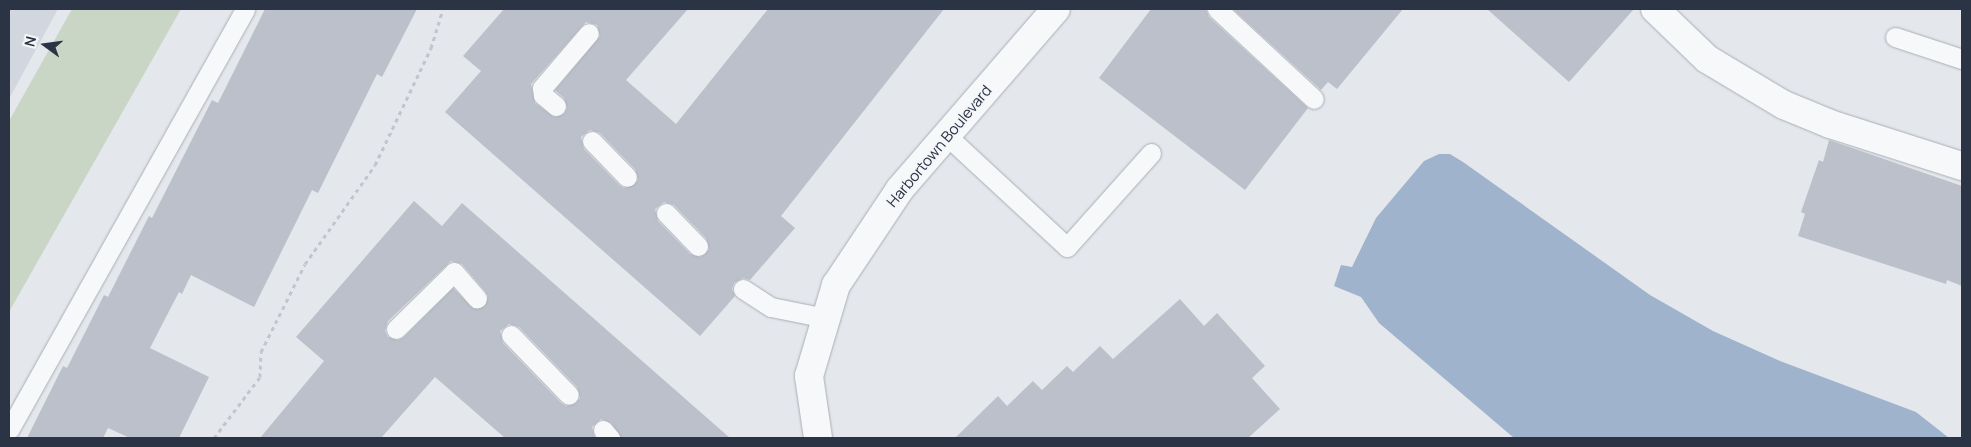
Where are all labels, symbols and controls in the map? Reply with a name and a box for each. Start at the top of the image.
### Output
north arrow [20,20,70,70]
text: N [20,34,40,48]
street label: Harbortown Boulevard [883,81,995,211]

